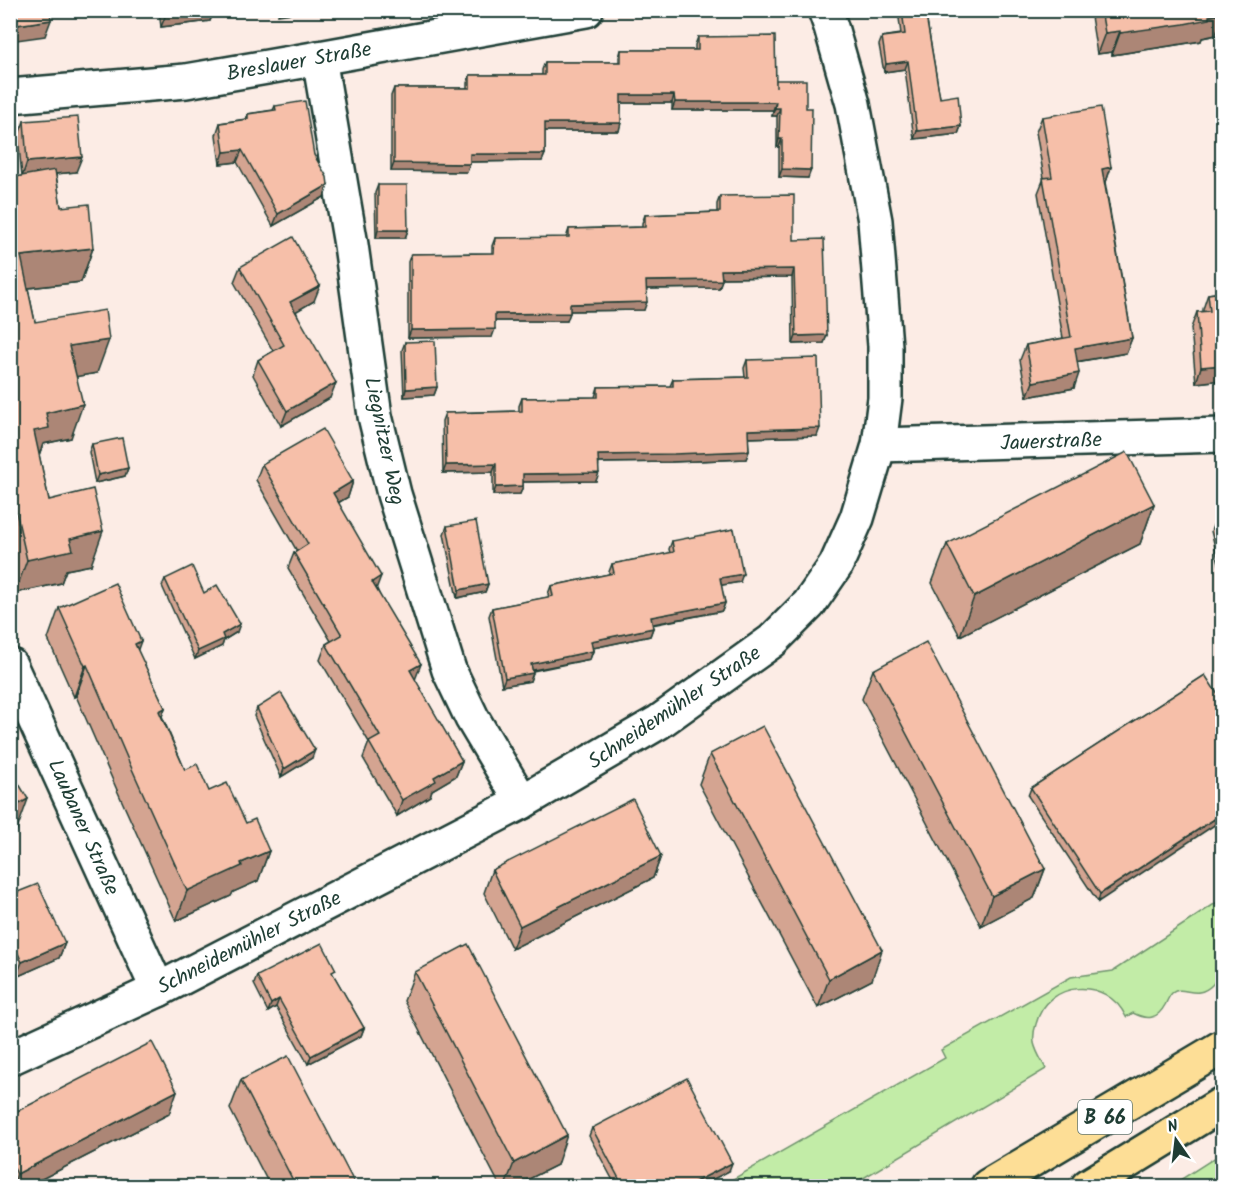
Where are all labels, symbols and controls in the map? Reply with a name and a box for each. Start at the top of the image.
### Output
street label: Breslauer Straße [224,33,375,91]
street label: Liegnitzer Weg [354,374,413,508]
street label: Jauerstraße [1000,424,1103,461]
street label: Schneidemühler Straße [581,637,769,779]
street label: Laubaner Straße [38,754,128,902]
street label: Schneidemühler Straße [152,882,348,1004]
road number: B 66 [1078,1100,1132,1134]
north arrow [1146,1110,1206,1170]
text: N [1165,1114,1181,1140]

